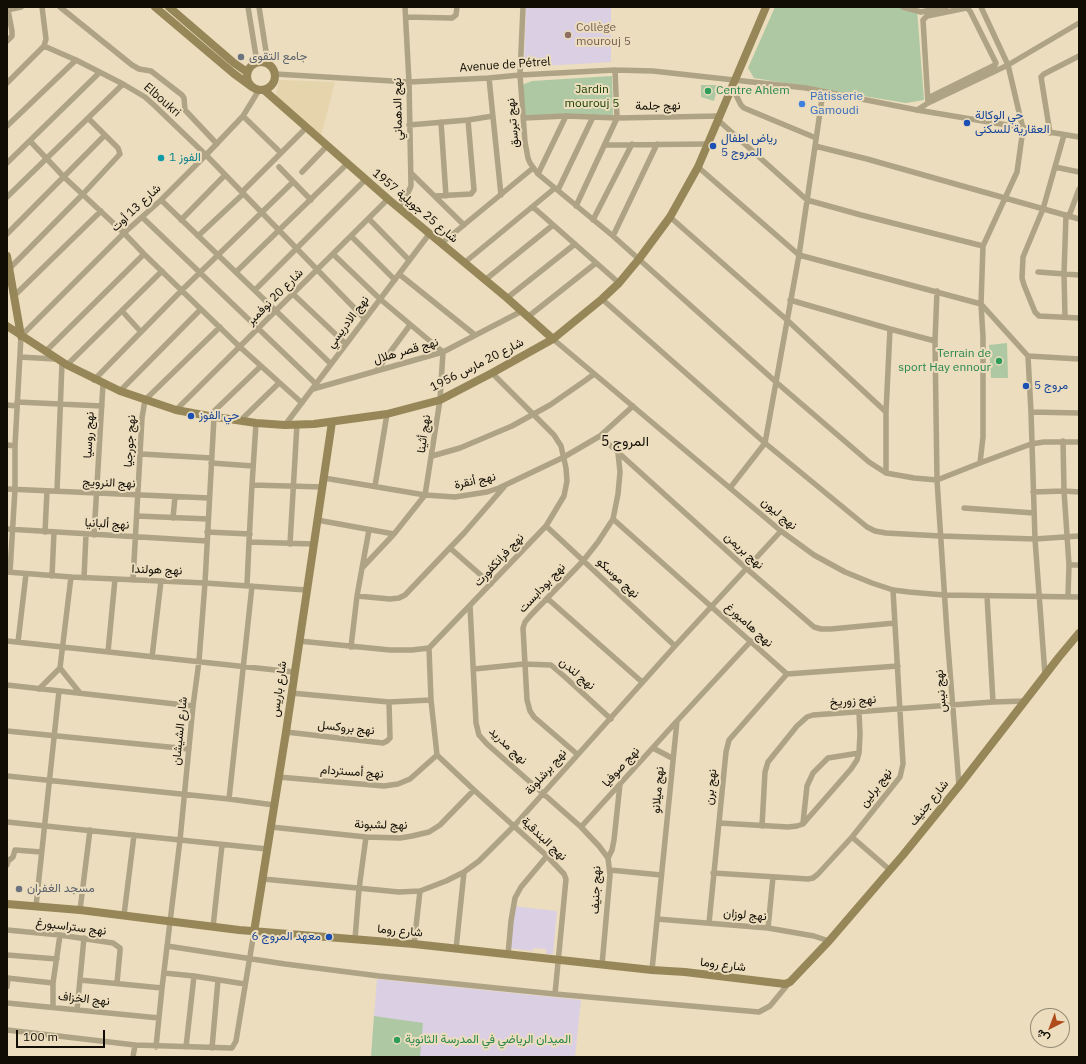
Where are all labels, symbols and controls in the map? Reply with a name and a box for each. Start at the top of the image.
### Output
place label: Collège mourouj 5 [576,21,631,49]
marker: Collège mourouj 5 [563,30,573,40]
place label: جامع التقوى [249,50,307,64]
marker: جامع التقوى [236,52,246,62]
street label: Avenue de Pétrel [459,55,551,75]
street label: نهج الدهماني [390,78,406,140]
street label: Elboukri [140,80,184,120]
park label: Jardin mourouj 5 [565,83,619,111]
place label: Centre Ahlem [716,84,790,98]
marker: Centre Ahlem [703,86,713,96]
place label: Pâtisserie Gamoudi [810,90,863,118]
street label: نهج تبرسق [504,98,522,148]
street label: نهج جلمة [635,98,681,114]
marker: Pâtisserie Gamoudi [797,99,807,109]
place label: حي الوكالة العقارية للسكنى [975,109,1049,137]
marker: حي الوكالة العقارية للسكنى [962,118,972,128]
place label: رياض اطفال المروج 5 [721,132,777,160]
marker: رياض اطفال المروج 5 [708,141,718,151]
place label: الفوز 1 [169,151,201,165]
marker: الفوز 1 [156,153,166,163]
street label: شارع 25 جويلية 1957 [369,166,461,246]
street label: شارع 13 أوت [108,181,164,235]
street label: شارع 20 نوفمبر [244,266,306,328]
street label: نهج الادريسي [324,293,372,351]
street label: نهج قصر هلال [372,335,440,367]
street label: شارع 20 مارس 1956 [428,335,526,395]
place label: Terrain de sport Hay ennour [898,347,991,375]
marker: Terrain de sport Hay ennour [994,356,1004,366]
place label: مروج 5 [1034,379,1068,393]
marker: مروج 5 [1021,381,1031,391]
place label: حي الفوز [199,409,239,423]
street label: نهج روسيا [81,411,97,459]
marker: حي الفوز [186,411,196,421]
street label: نهج جورجيا [121,414,139,468]
street label: نهج أثينا [414,414,434,454]
district label: المروج 5 [601,434,649,450]
street label: نهج أنقرة [453,470,497,492]
street label: نهج النرويج [82,475,136,491]
street label: نهج ليون [758,495,800,533]
street label: نهج ألبانيا [84,516,130,532]
street label: نهج بريمن [721,530,767,572]
street label: نهج فرانكفورت [471,531,527,589]
street label: نهج موسكو [594,555,642,601]
street label: نهج بودابست [515,560,569,616]
street label: نهج هولندا [131,562,183,578]
street label: نهج هامبورغ [722,600,776,650]
street label: نهج لندن [556,655,598,693]
street label: شارع باريس [268,660,290,718]
street label: نهج نيس [932,669,950,713]
street label: نهج زوريخ [829,692,877,710]
street label: شارع الشيشان [169,696,191,766]
street label: نهج بروكسل [317,718,375,738]
street label: نهج مدريد [486,724,530,768]
street label: نهج صوفيا [599,744,643,790]
street label: نهج برشلونة [522,746,570,798]
street label: نهج أمستردام [320,763,384,781]
street label: نهج ميلانو [649,766,667,814]
street label: نهج برلين [857,766,895,810]
street label: نهج برن [702,768,720,806]
street label: شارع جنيف [906,777,952,829]
street label: نهج البندقية [518,814,570,864]
street label: نهج لشبونة [354,817,408,833]
street label: نهج جنيف [588,866,604,914]
place label: مسجد الغفران [27,882,95,896]
marker: مسجد الغفران [14,884,24,894]
street label: نهج لوزان [723,906,767,924]
street label: نهج ستراسبورغ [35,916,107,938]
street label: شارع روما [377,922,423,940]
place label: معهد المروج 6 [252,930,321,944]
marker: معهد المروج 6 [324,932,334,942]
street label: شارع روما [699,955,747,975]
street label: نهج الخزاف [57,989,111,1009]
north arrow [1030,1008,1070,1048]
scale bar [18,1022,107,1048]
text: ش [1033,1027,1052,1046]
text: 100 m [23,1029,58,1044]
place label: الميدان الرياضي في المدرسة الثانوية [405,1033,571,1047]
marker: الميدان الرياضي في المدرسة الثانوية [392,1035,402,1045]

